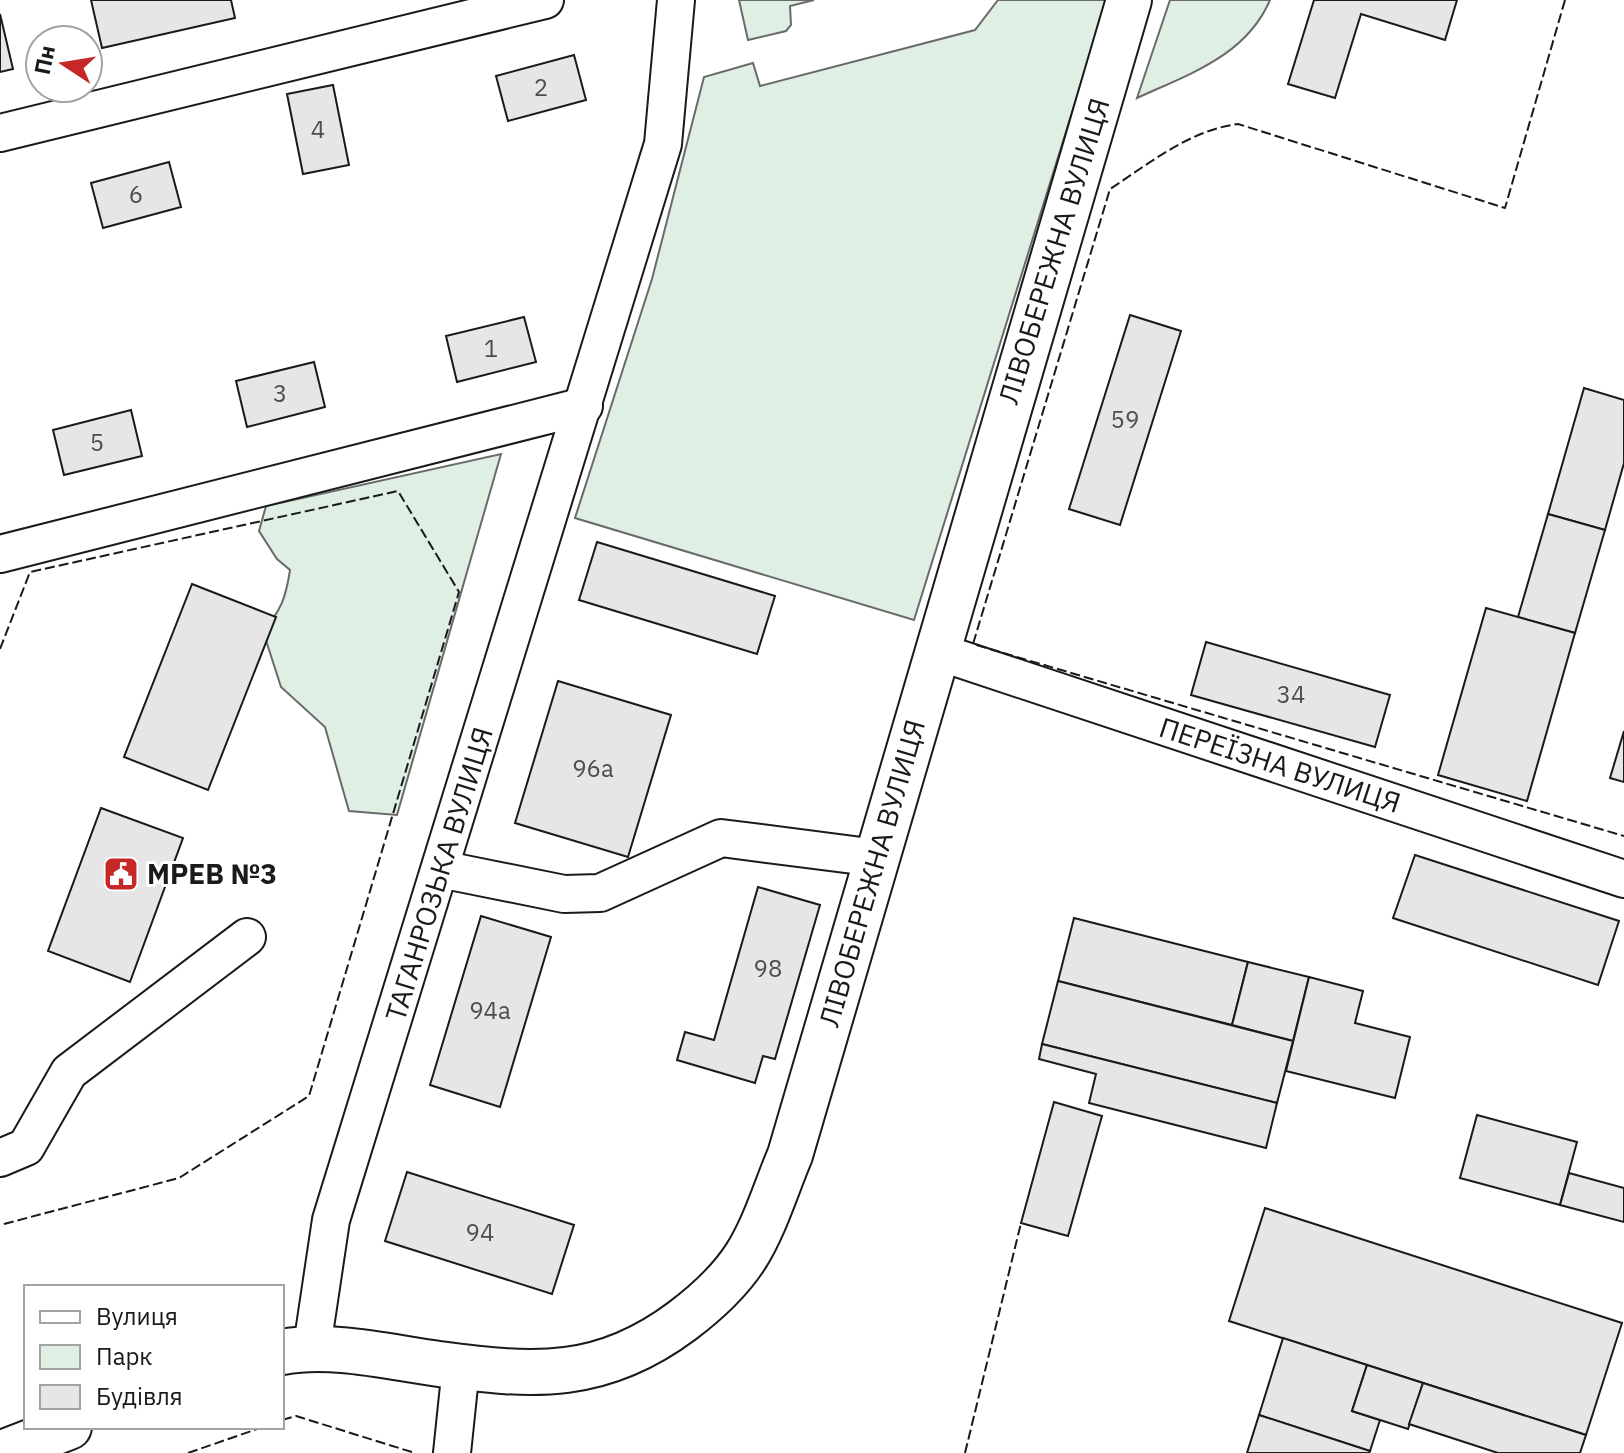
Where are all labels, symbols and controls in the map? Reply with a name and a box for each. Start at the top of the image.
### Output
north arrow [24,24,104,104]
text: Пн [27,43,61,77]
house number: 2 [534,71,548,103]
street label: ЛІВОБЕРЕЖНА ВУЛИЦЯ [989,93,1118,408]
house number: 4 [311,113,325,145]
house number: 6 [129,178,143,210]
house number: 1 [484,332,498,364]
house number: 3 [273,377,287,409]
house number: 59 [1111,403,1139,435]
house number: 5 [90,426,104,458]
house number: 34 [1277,678,1305,710]
street label: ПЕРЕЇЗНА ВУЛИЦЯ [1155,708,1405,821]
street label: ЛІВОБЕРЕЖНА ВУЛИЦЯ [810,715,933,1031]
street label: ТАГАНРОЗЬКА ВУЛИЦЯ [376,722,501,1025]
house number: 96a [572,752,614,784]
public building icon: МРЕВ №3 [102,855,140,893]
place label: МРЕВ №3 [147,855,277,892]
house number: 98 [754,952,782,984]
house number: 94а [469,994,511,1026]
house number: 94 [466,1216,494,1248]
legend [24,1285,284,1429]
text: Вулиця [96,1300,178,1332]
text: Парк [96,1340,153,1372]
text: Будівля [96,1380,183,1412]

